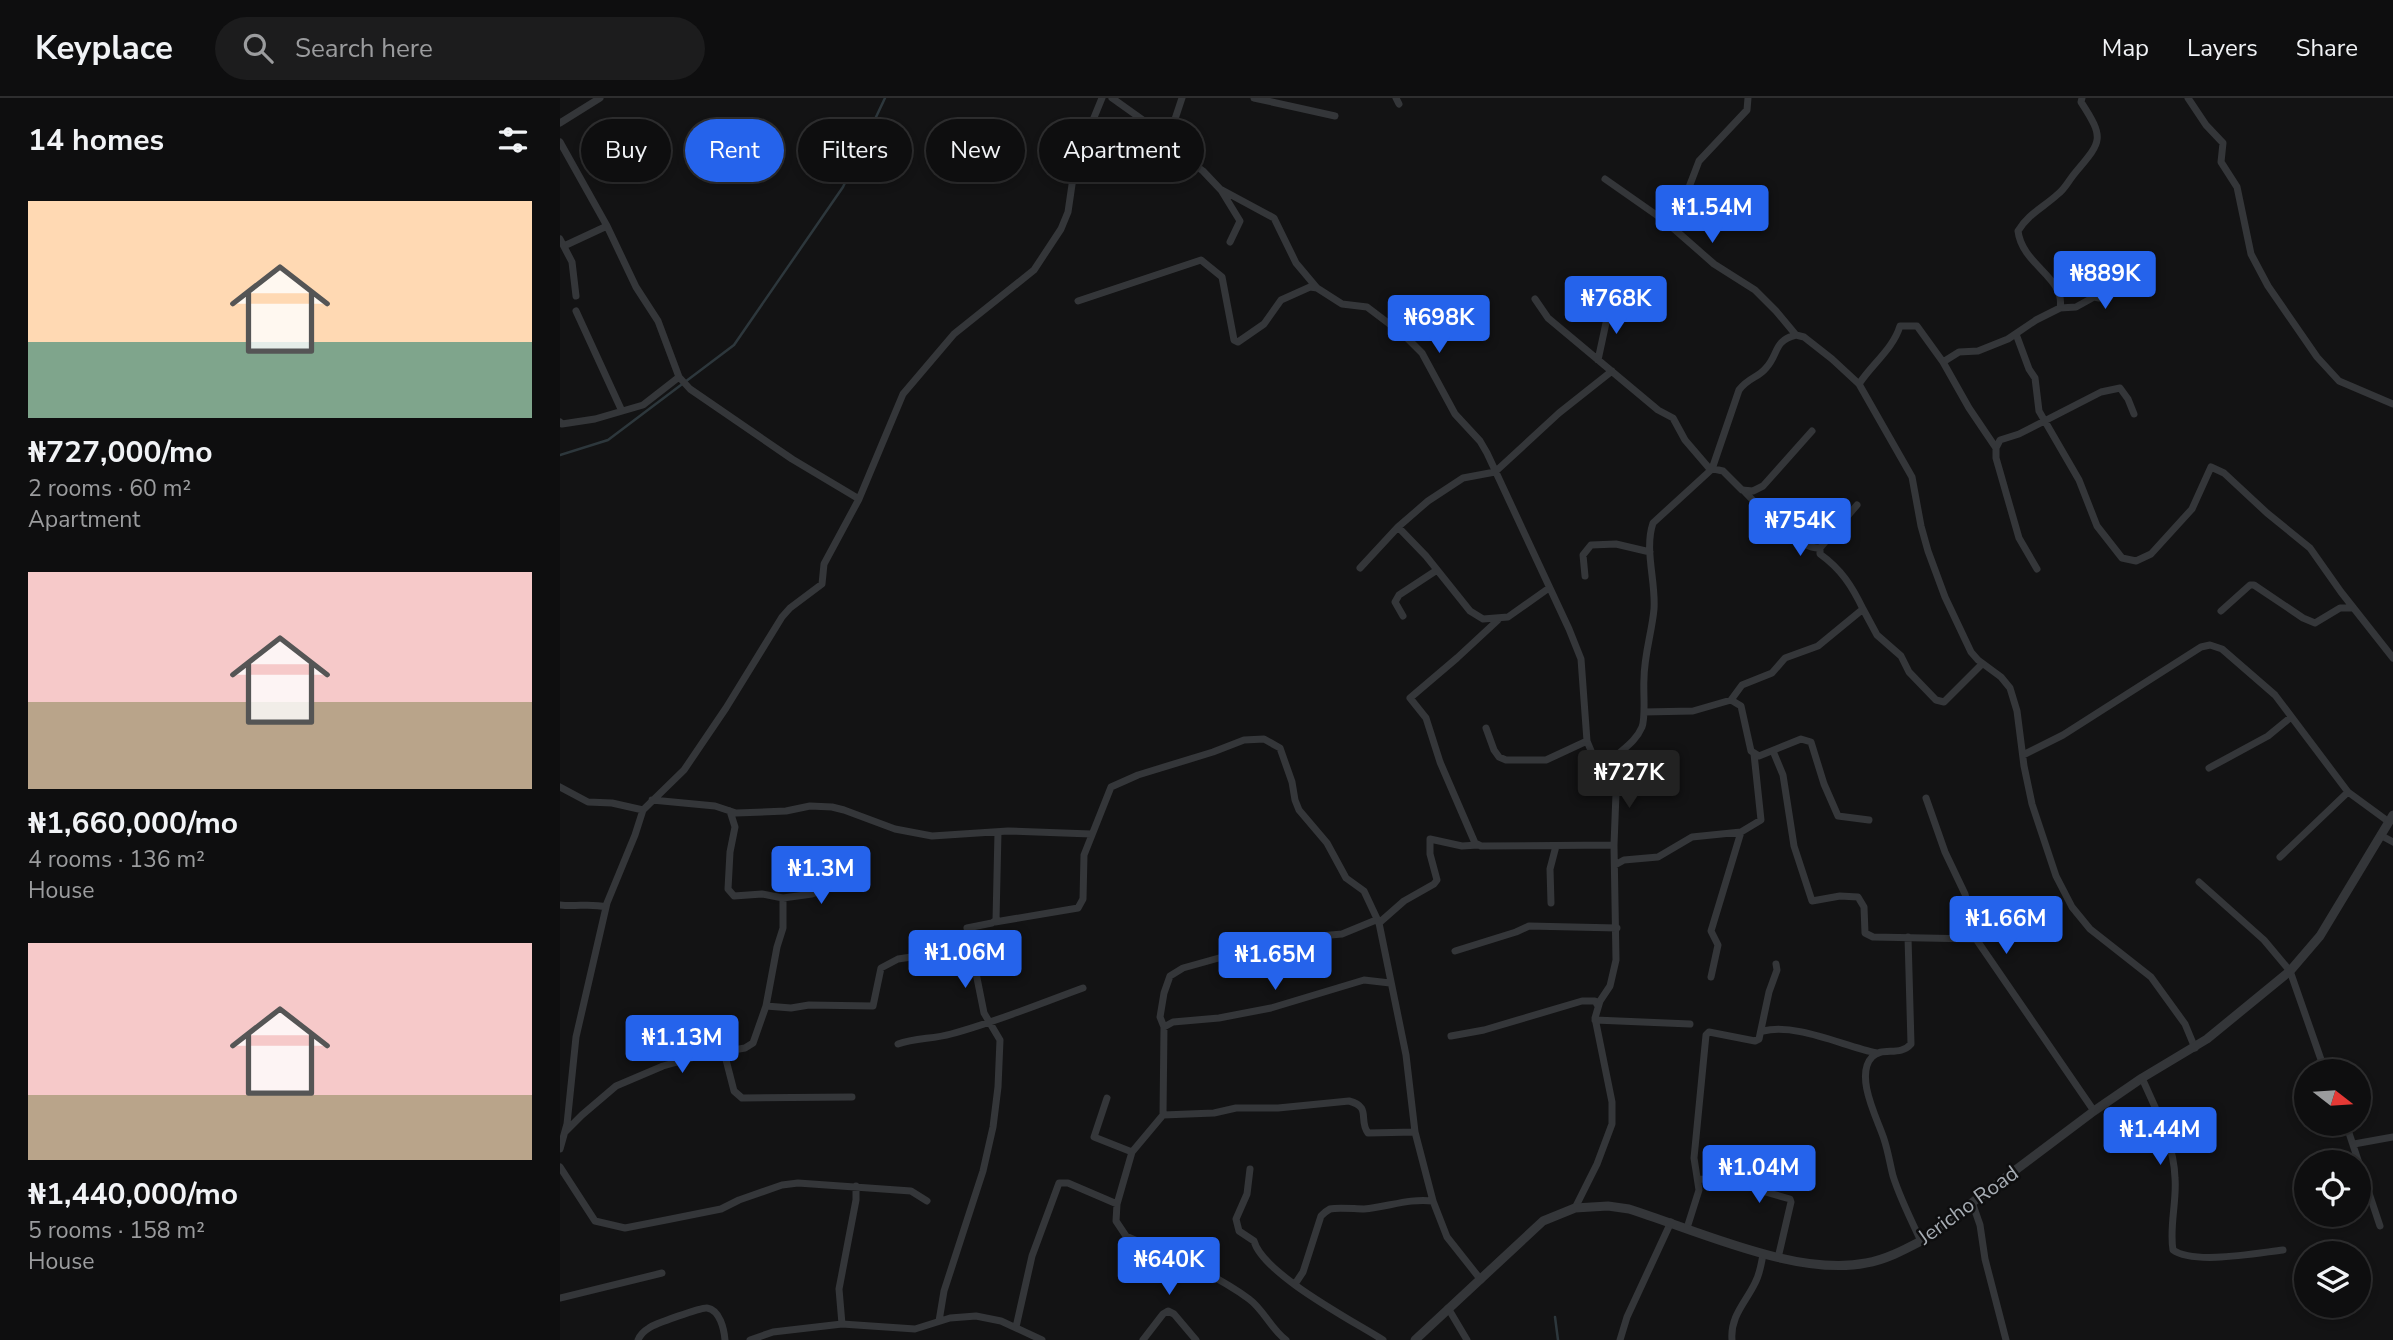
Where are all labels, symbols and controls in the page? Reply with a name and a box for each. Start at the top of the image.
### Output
search box [215,17,705,80]
text: Keyplace [35,26,173,71]
icon: search [239,29,277,67]
text: Search here [295,31,433,66]
text: Map [2102,32,2149,64]
text: Layers [2187,32,2258,64]
text: Share [2296,32,2358,64]
chip: Buy [581,119,671,182]
chip: Rent [685,119,784,182]
chip: Filters [798,119,912,182]
chip: New [926,119,1025,182]
chip: Apartment [1039,119,1204,182]
text: 14 homes [28,120,164,161]
icon: filters [494,121,532,159]
pin: ₦1.54M [1655,186,1769,245]
text: ₦1.54M [1672,192,1752,223]
icon: home [217,246,343,372]
pin: ₦889K [2056,252,2154,311]
text: ₦889K [2070,258,2140,289]
pin: ₦768K [1567,276,1665,336]
text: ₦768K [1581,283,1651,314]
pin: ₦698K [1390,296,1488,355]
text: ₦698K [1404,302,1474,333]
text: ₦727,000/mo [28,432,213,473]
text: 2 rooms · 60 m² [28,473,191,504]
pin: ₦754K [1751,498,1849,558]
text: Apartment [28,504,140,535]
text: ₦754K [1765,505,1835,536]
icon: home [217,617,343,743]
pin: ₦727K [1580,750,1678,810]
text: ₦727K [1594,757,1664,788]
text: ₦1,660,000/mo [28,803,238,844]
text: 4 rooms · 136 m² [28,844,205,875]
pin: ₦1.3M [772,846,870,906]
text: ₦1.3M [787,853,855,884]
text: House [28,875,95,906]
pin: ₦1.66M [1949,896,2063,956]
text: ₦1.66M [1966,903,2046,934]
pin: ₦1.06M [908,930,1022,990]
pin: ₦1.65M [1218,932,1332,992]
text: ₦1.06M [925,937,1005,968]
text: ₦1.65M [1235,939,1315,970]
icon: home [217,988,343,1114]
pin: ₦1.13M [625,1016,739,1075]
text: ₦1.13M [642,1022,722,1053]
north arrow [2294,1059,2371,1136]
map controls [2294,1059,2371,1318]
pin: ₦1.44M [2103,1108,2217,1167]
text: ₦1.44M [2120,1114,2200,1145]
pin: ₦1.04M [1702,1146,1816,1205]
button: locate [2294,1150,2371,1227]
text: ₦1.04M [1719,1152,1799,1183]
street label: Jericho Road [1911,1159,2024,1252]
text: ₦1,440,000/mo [28,1174,238,1215]
text: 5 rooms · 158 m² [28,1215,205,1246]
pin: ₦640K [1120,1238,1218,1297]
button: layers [2294,1241,2371,1318]
text: ₦640K [1134,1244,1204,1275]
text: House [28,1246,95,1277]

